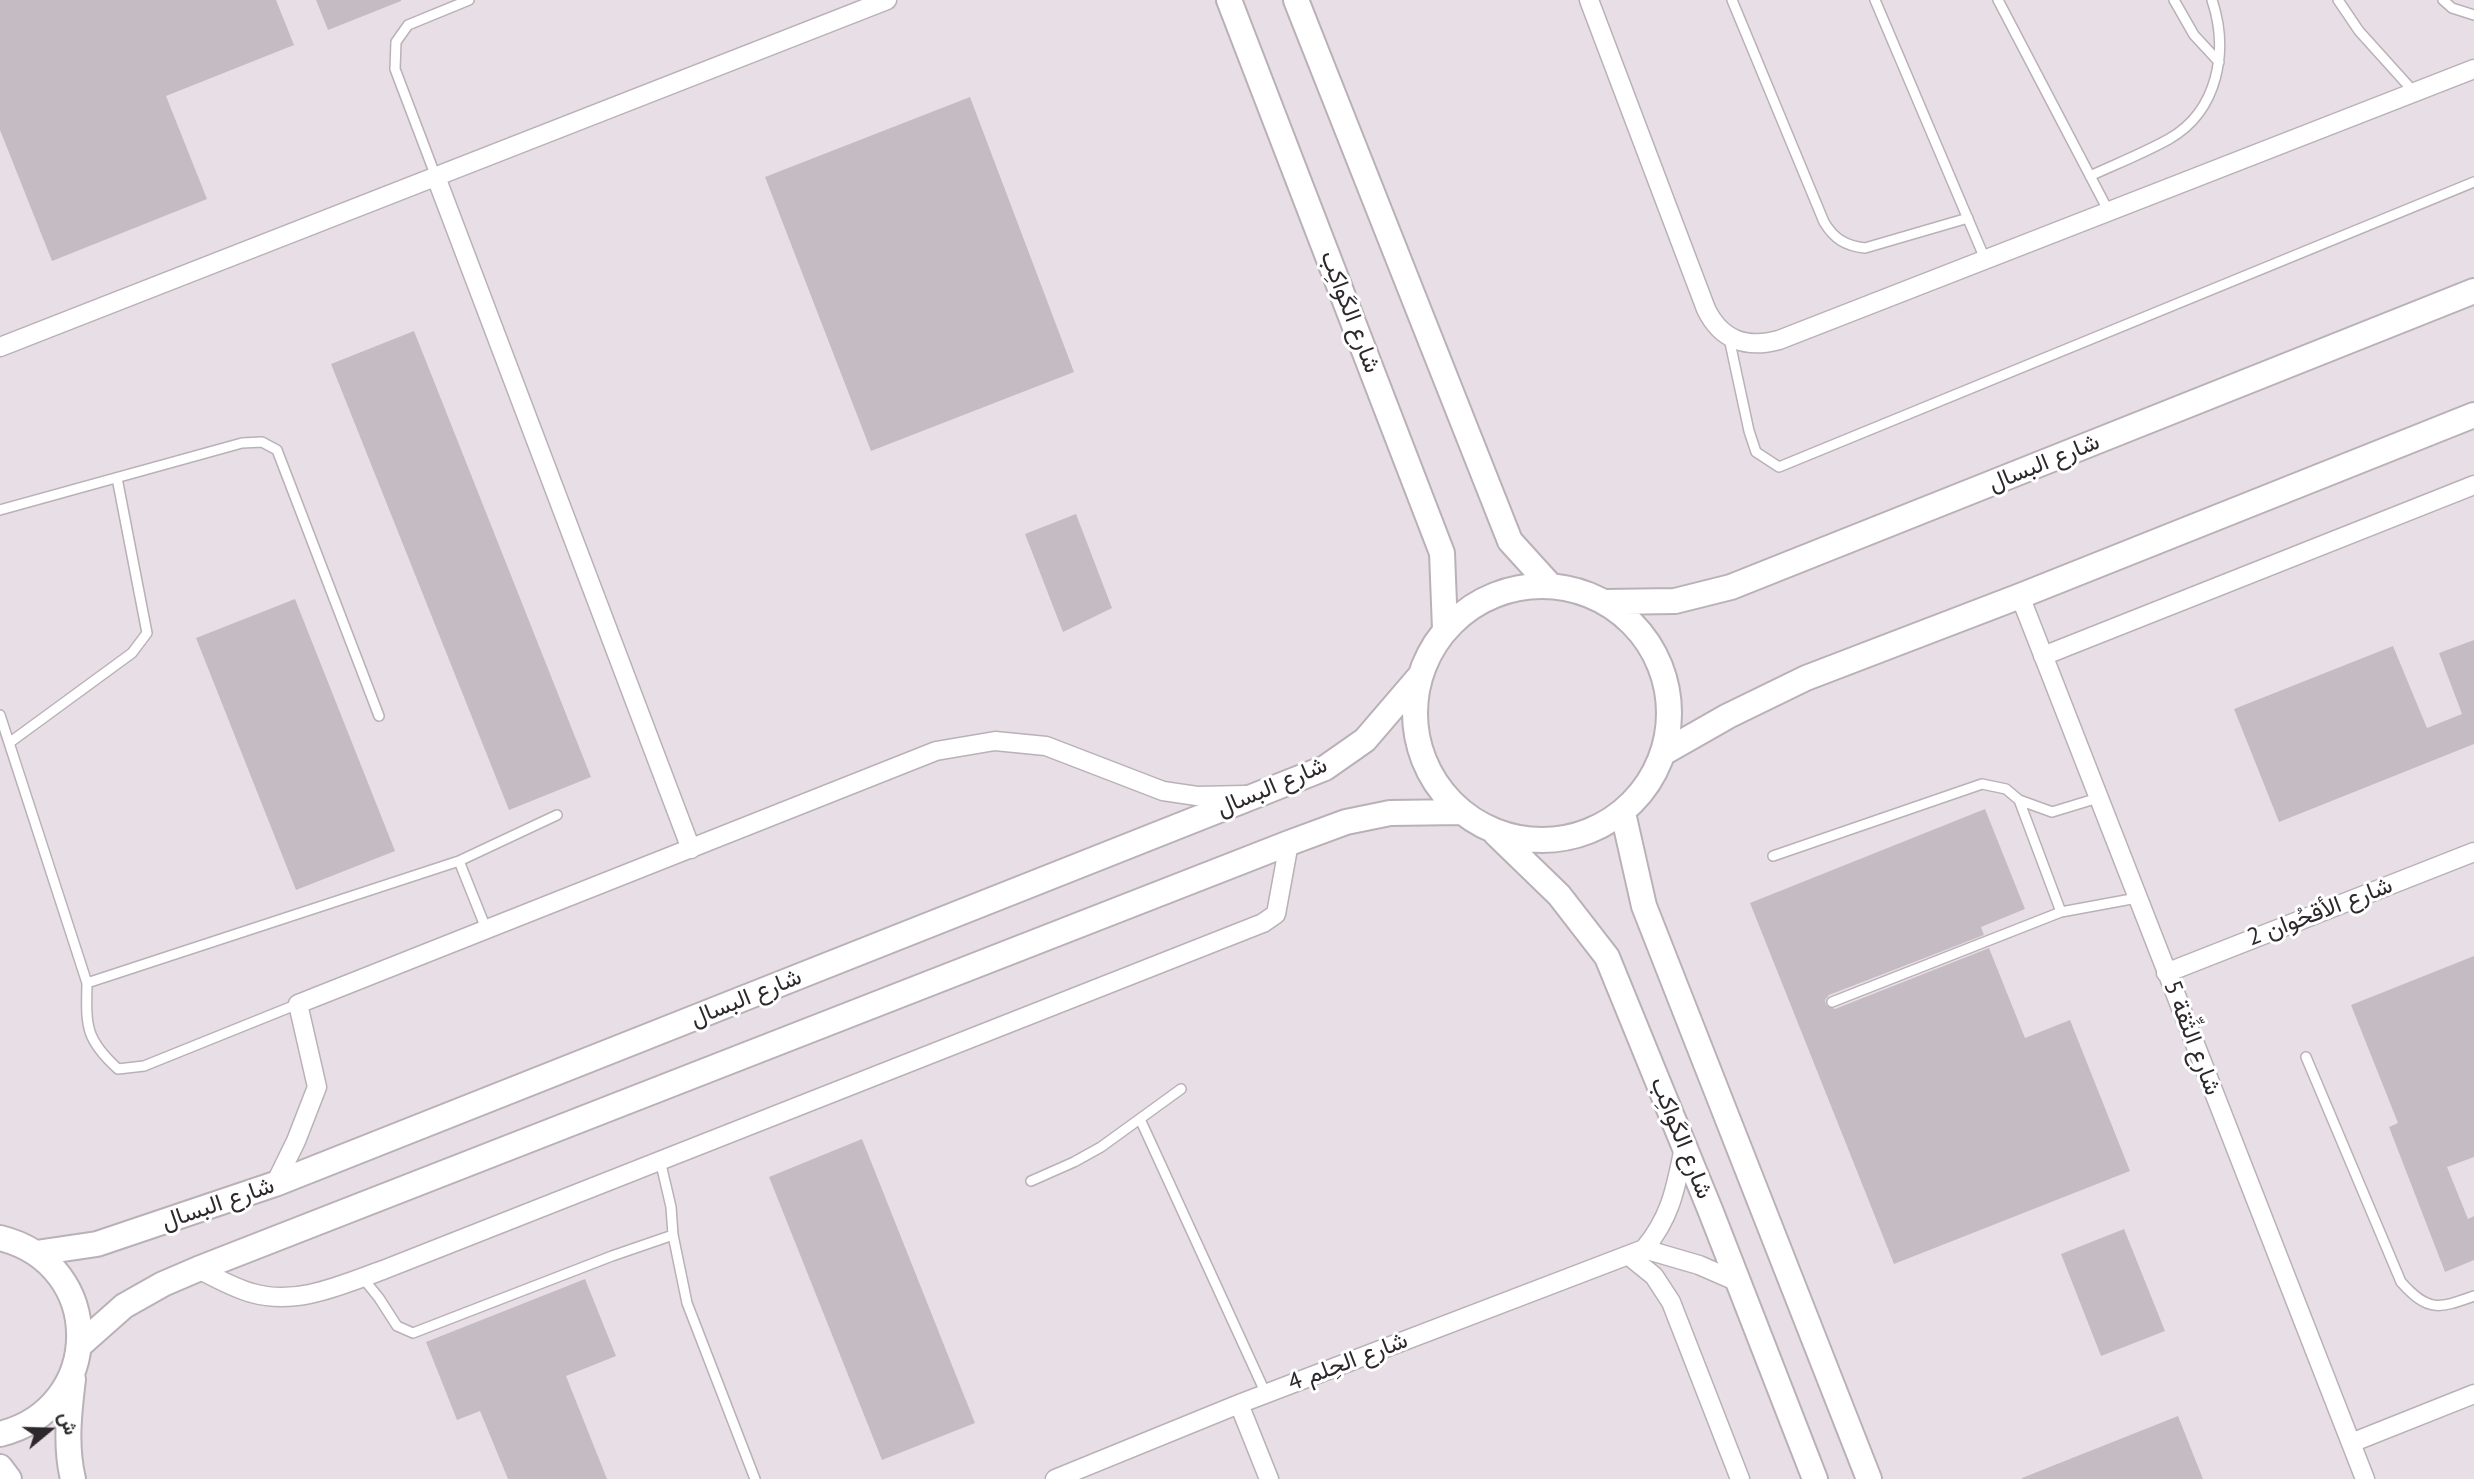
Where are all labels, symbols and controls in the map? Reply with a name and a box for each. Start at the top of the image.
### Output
street label: شارع الكَواكِب [1314,247,1386,377]
street label: شارع البسال [1984,428,2104,498]
street label: شارع البسال [1212,751,1332,823]
street label: شارع الأقحُوان 2 [2243,871,2397,953]
street label: شارع البسال [686,963,806,1033]
street label: شارع الثِّقة 5 [2157,977,2227,1099]
street label: شارع الكَواكِب [1644,1073,1718,1203]
street label: شارع البسال [158,1171,278,1237]
street label: شارع الحِلم 4 [1284,1326,1412,1398]
north arrow [14,1395,84,1465]
text: ش [54,1408,84,1438]

